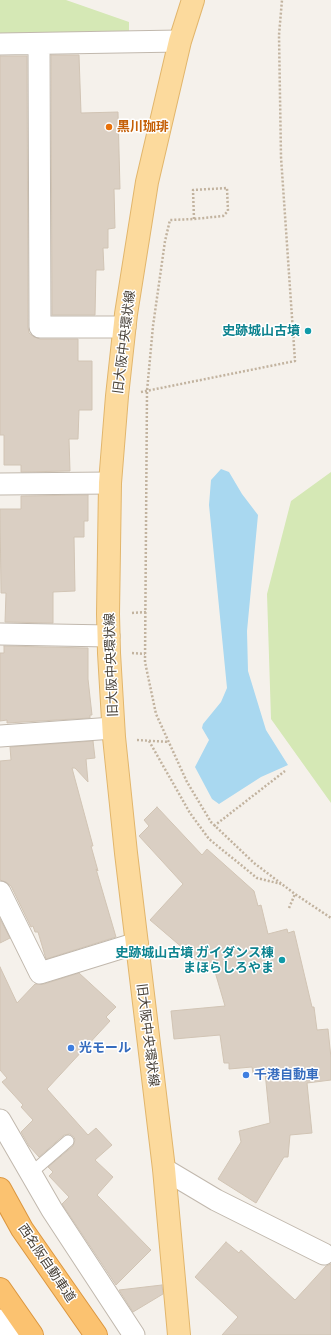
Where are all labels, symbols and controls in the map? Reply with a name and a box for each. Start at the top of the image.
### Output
place label: 黒川珈琲 [117,119,169,135]
marker: 黒川珈琲 [104,122,114,132]
street label: 旧大阪中央環状線 [110,289,138,395]
place label: 史跡城山古墳 [222,323,300,339]
marker: 史跡城山古墳 [303,326,313,336]
street label: 旧大阪中央環状線 [101,613,121,717]
place label: 史跡城山古墳 ガイダンス棟 まほらしろやま [115,945,274,976]
marker: 史跡城山古墳 ガイダンス棟 まほらしろやま [277,955,287,965]
street label: 旧大阪中央環状線 [134,982,162,1088]
place label: 光モール [79,1040,131,1056]
marker: 光モール [66,1043,76,1053]
place label: 千港自動車 [254,1067,319,1083]
marker: 千港自動車 [241,1070,251,1080]
street label: 西名阪自動車道 [15,1221,79,1305]

